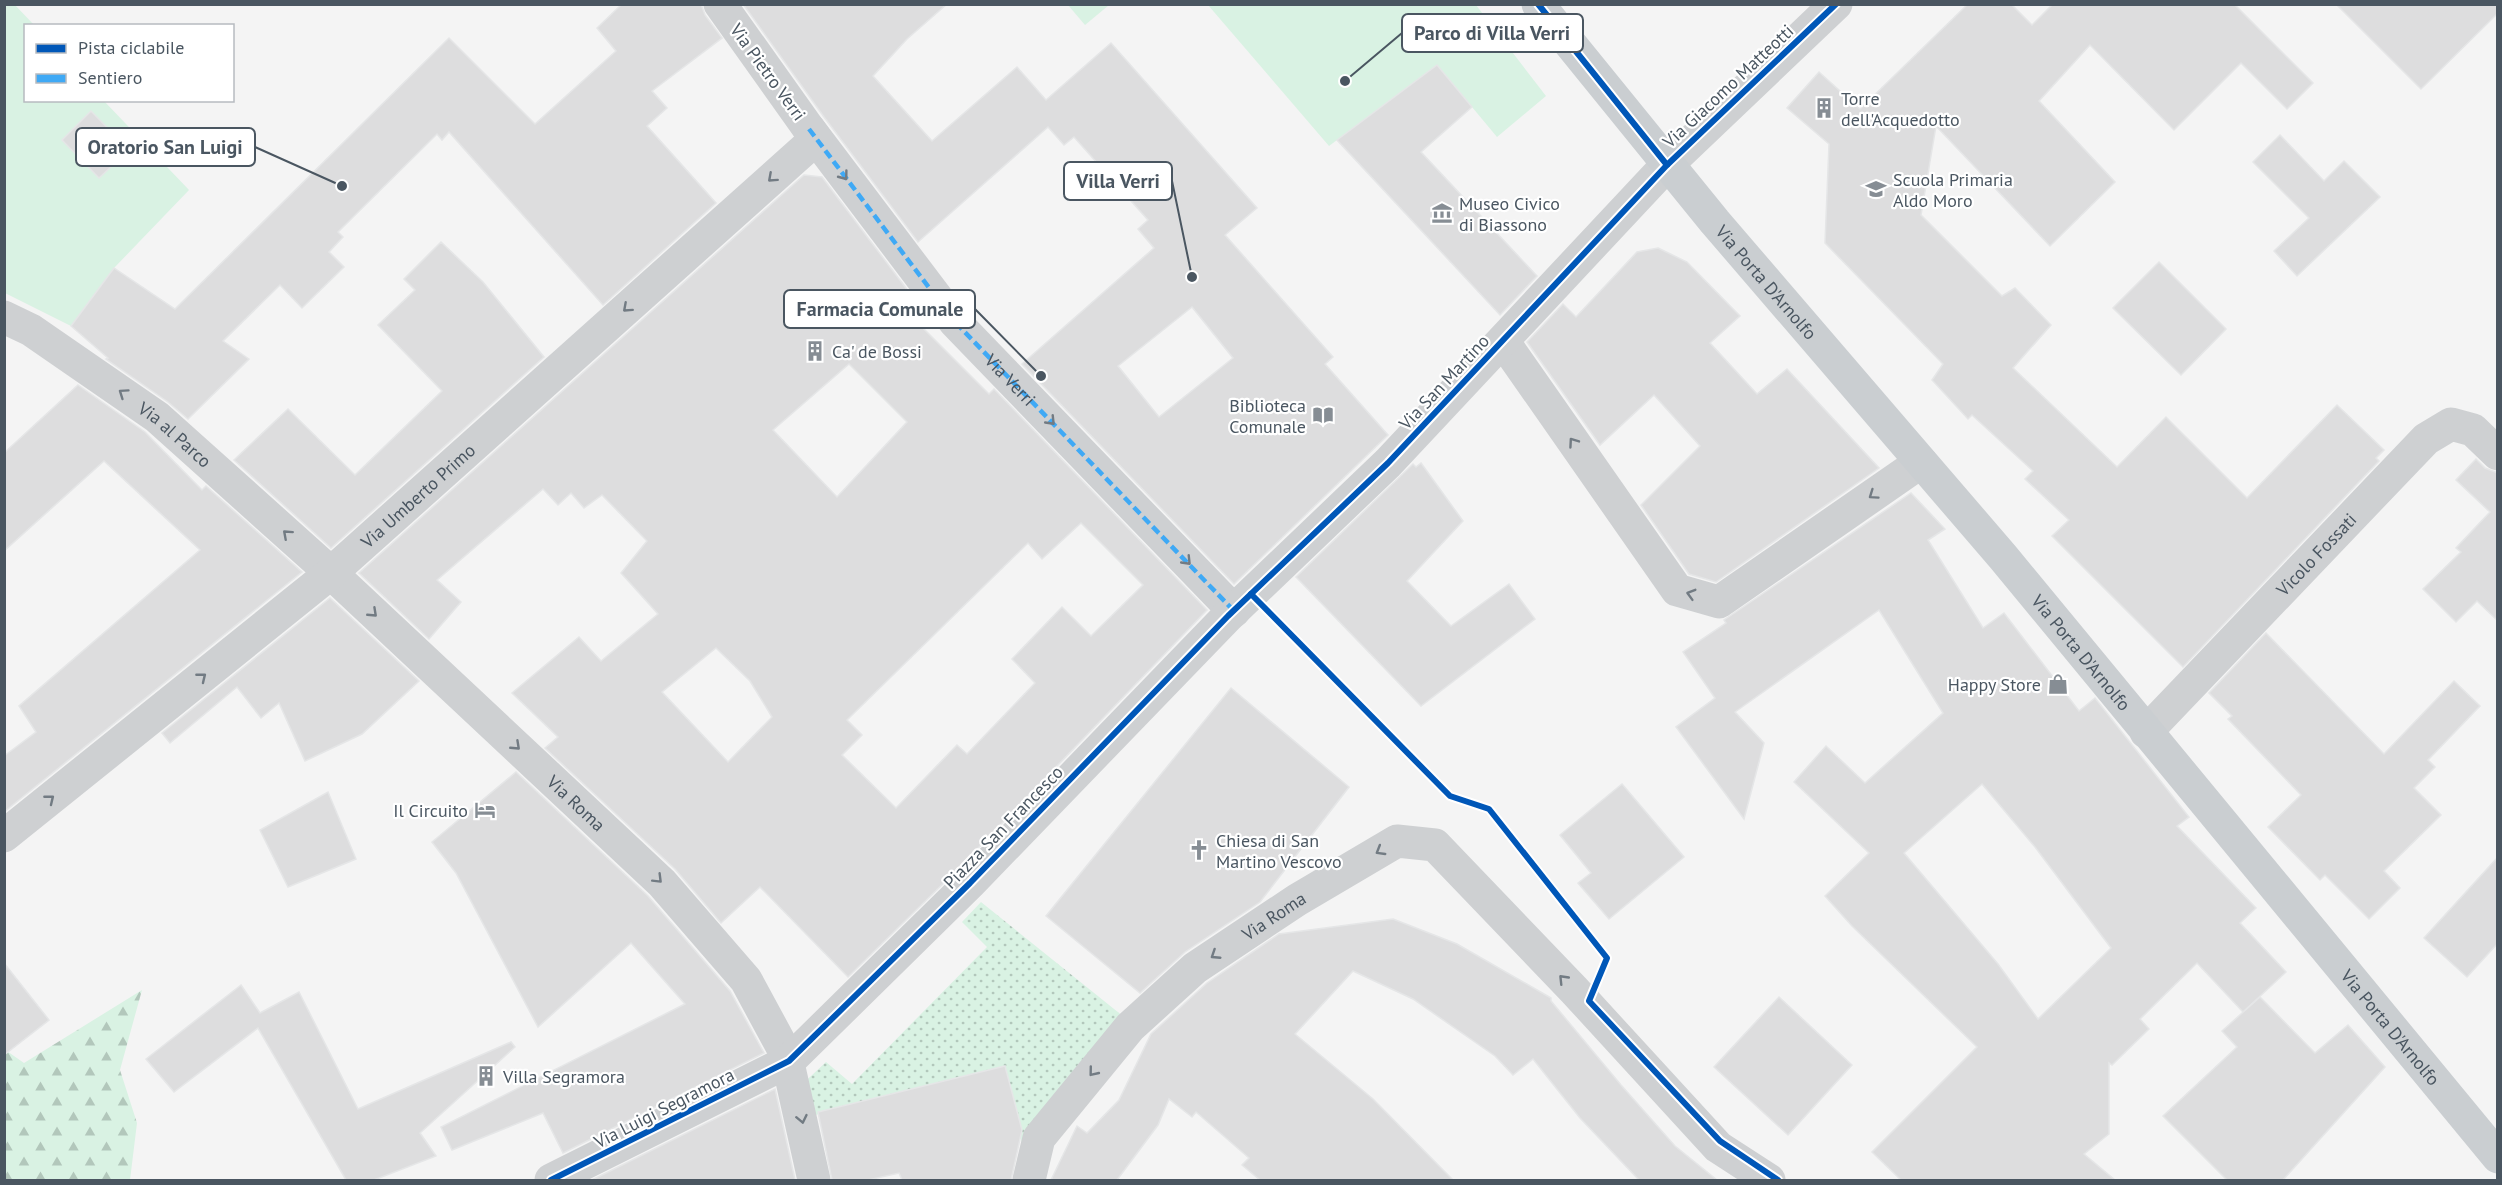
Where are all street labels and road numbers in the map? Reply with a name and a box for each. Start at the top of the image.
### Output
street label: Via Pietro Verri [725,18,811,125]
street label: Via Giacomo Matteotti [1657,19,1798,153]
street label: Via Porta D'Arnolfo [1710,219,1822,344]
street label: Via San Martino [1393,329,1494,435]
street label: Via Verri [979,348,1041,410]
street label: Via al Parco [133,396,217,472]
street label: Via Umberto Primo [355,438,480,553]
street label: Vicolo Fossati [2270,508,2361,601]
street label: Via Porta D'Arnolfo [2026,589,2136,715]
street label: Piazza San Francesco [938,760,1068,894]
street label: Via Roma [542,769,611,836]
street label: Via Roma [1237,886,1310,946]
street label: Via Porta D'Arnolfo [2336,964,2445,1090]
street label: Via Luigi Segramora [589,1063,738,1154]

